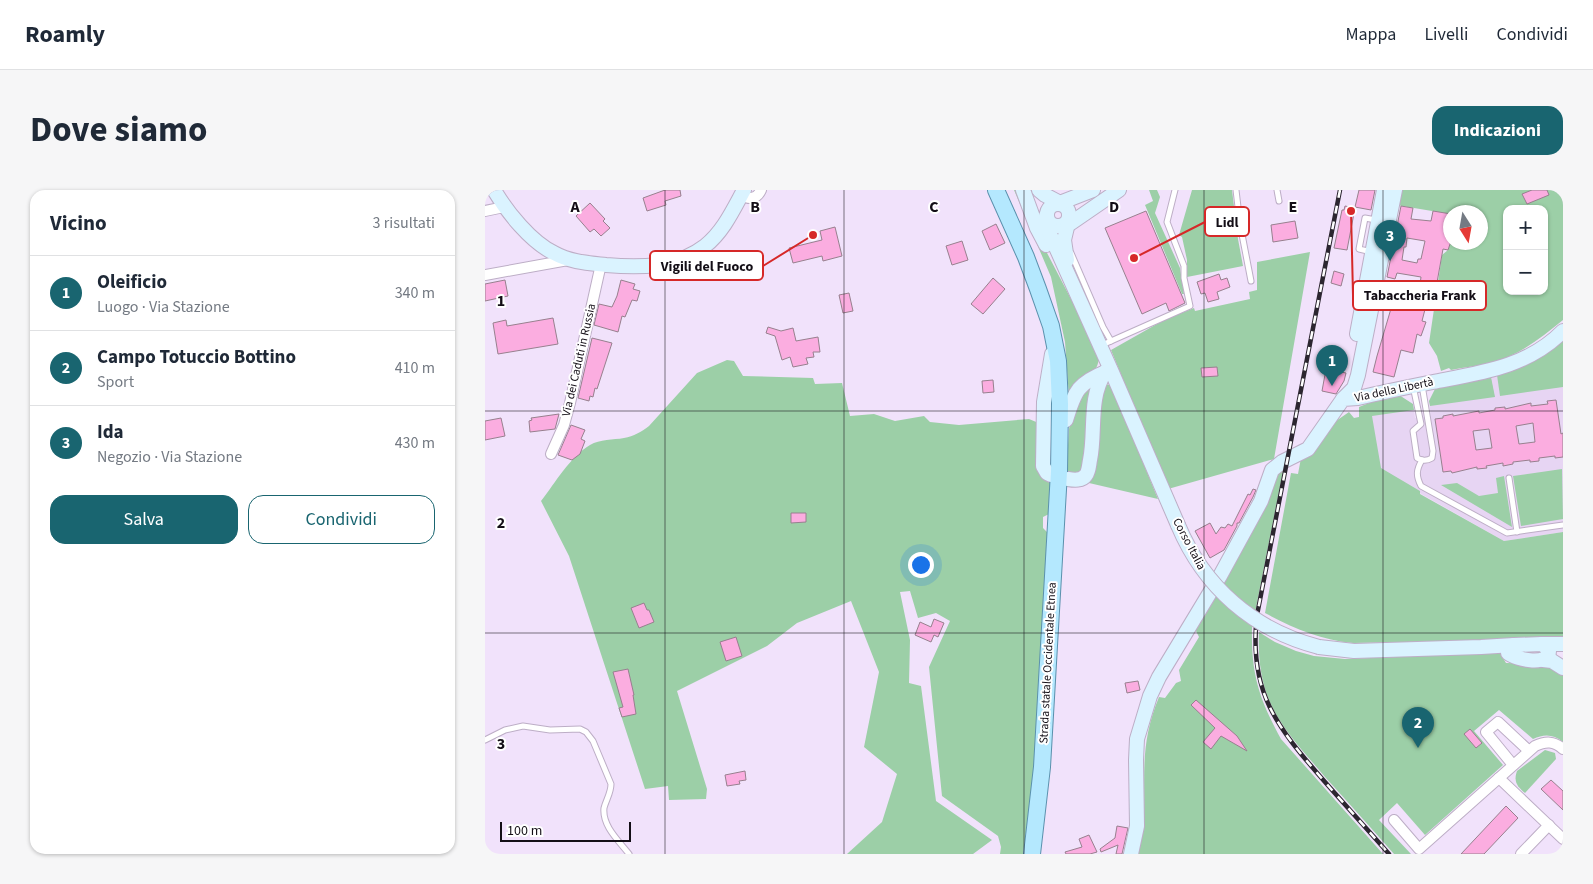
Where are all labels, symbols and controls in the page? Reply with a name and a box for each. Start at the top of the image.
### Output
text: Roamly [25,17,105,52]
text: Mappa [1345,22,1396,47]
text: Livelli [1424,22,1468,47]
text: Condividi [1496,22,1568,47]
text: Dove siamo [30,105,208,155]
button: Indicazioni [1432,106,1563,155]
text: A [569,196,580,218]
text: B [750,196,760,218]
text: C [929,196,939,218]
text: D [1109,196,1119,218]
text: E [1289,196,1297,218]
north arrow [1443,205,1488,250]
map controls [1503,205,1548,295]
button: + [1503,205,1548,250]
callout: Lidl [1205,207,1249,236]
text: Vicino [50,208,107,238]
text: 3 risultati [373,212,435,234]
text: Lidl [1215,213,1239,233]
pin: 3 [1374,220,1406,261]
button: − [1503,250,1548,295]
callout: Vigili del Fuoco [650,251,763,280]
text: Vigili del Fuoco [660,257,753,277]
text: Oleificio [97,269,167,296]
callout: Tabaccheria Frank [1353,281,1486,310]
text: 1 [62,282,70,304]
text: 340 m [395,282,435,304]
text: Tabaccheria Frank [1364,286,1477,306]
text: 1 [497,290,505,312]
text: Luogo · Via Stazione [97,296,230,318]
street label: Via dei Caduti in Russia [558,302,600,418]
text: Campo Totuccio Bottino [97,344,296,371]
pin: 1 [1316,345,1348,386]
text: 2 [62,357,70,379]
text: 410 m [395,357,435,379]
text: Sport [97,371,134,393]
street label: Via della Libertà [1353,373,1435,407]
text: Ida [97,419,124,446]
text: 3 [62,432,70,454]
text: 430 m [395,432,435,454]
text: Negozio · Via Stazione [97,446,242,468]
button: Salva [50,495,238,544]
button: Condividi [248,495,435,544]
text: 2 [497,512,505,534]
street label: Corso Italia [1168,515,1210,573]
your location [908,552,934,578]
street label: Strada statale Occidentale Etnea [1035,582,1061,744]
pin: 2 [1402,707,1434,748]
text: 3 [497,733,505,755]
scale bar [500,819,631,842]
text: 100 m [507,821,542,841]

